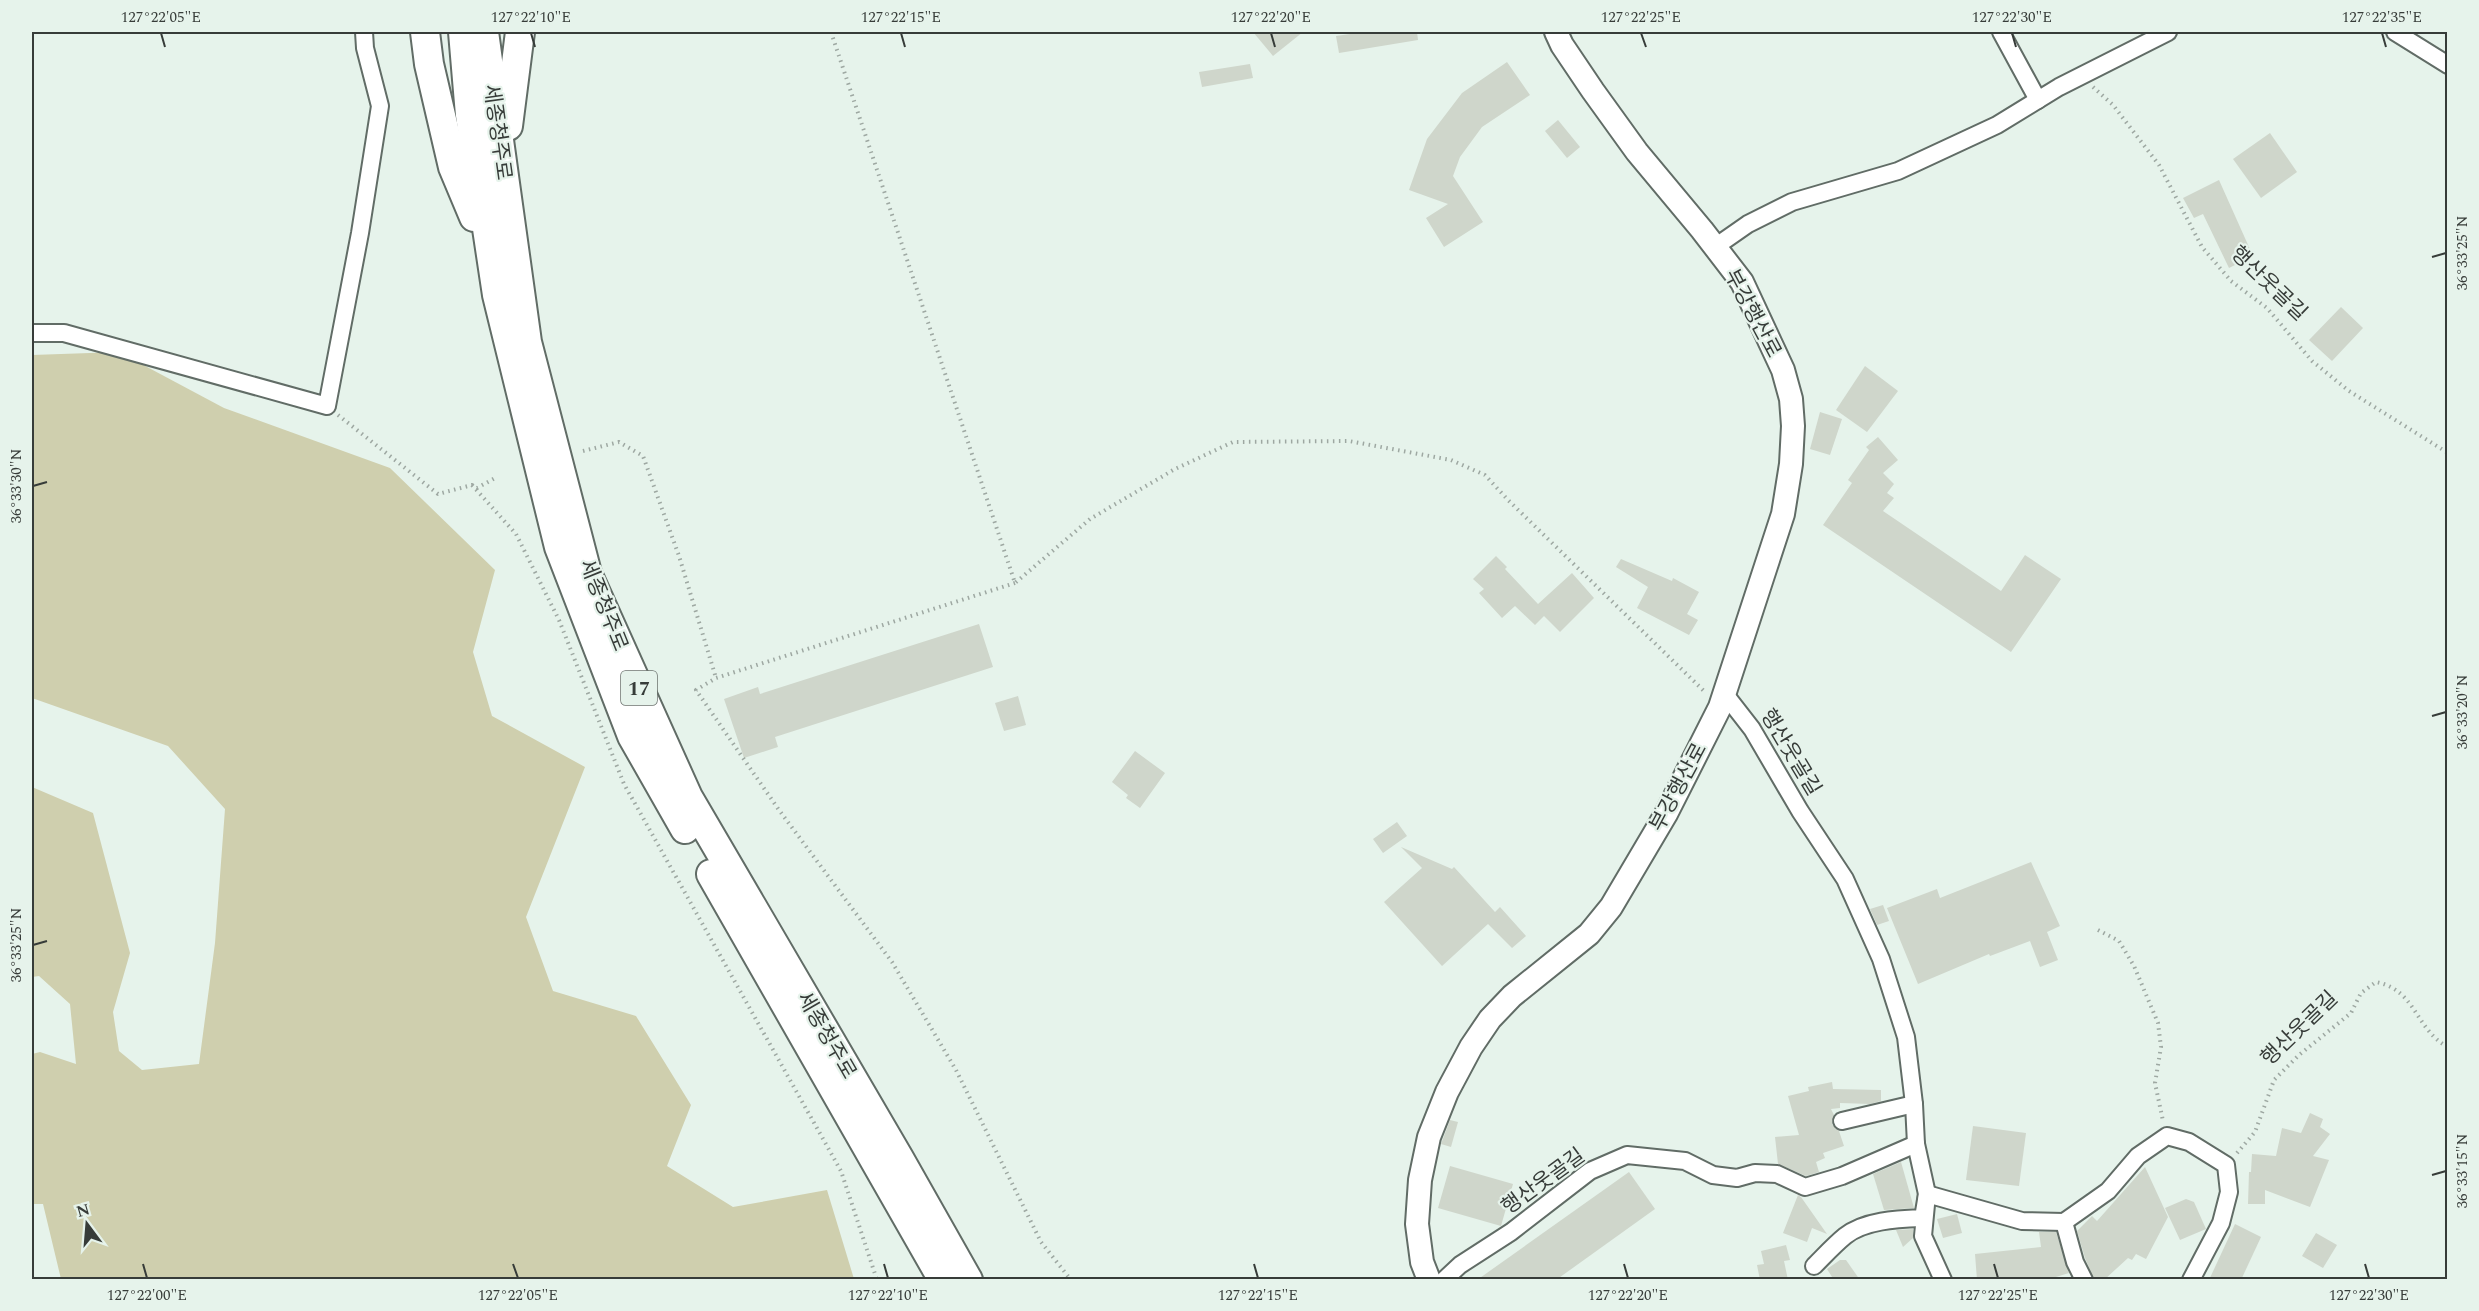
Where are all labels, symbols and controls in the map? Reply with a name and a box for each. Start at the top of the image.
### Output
text: 127°22'05"E [121,6,201,29]
text: 127°22'10"E [491,6,571,29]
text: 127°22'15"E [861,6,941,29]
text: 127°22'20"E [1231,6,1311,29]
text: 127°22'25"E [1601,6,1681,29]
text: 127°22'30"E [1972,6,2052,29]
text: 127°22'35"E [2342,6,2422,29]
street label: 세종청주로 [474,82,520,182]
text: 36°33'25"N [2451,215,2474,291]
street label: 행산웃골길 [2222,239,2314,329]
street label: 부강행산로 [1715,263,1789,364]
text: 36°33'30"N [5,448,28,524]
street label: 세종청주로 [570,555,636,656]
road number: 17 [621,671,657,705]
text: 36°33'20"N [2451,674,2474,750]
street label: 행산웃골길 [1752,703,1829,802]
street label: 부강행산로 [1642,737,1716,838]
text: 36°33'25"N [5,907,28,983]
street label: 행산웃골길 [2254,984,2346,1074]
street label: 세종청주로 [788,986,864,1085]
text: 36°33'15"N [2451,1133,2474,1209]
street label: 행산웃골길 [1495,1140,1592,1223]
north arrow [57,1194,117,1254]
text: N [74,1197,93,1224]
text: 127°22'00"E [107,1284,187,1307]
text: 127°22'05"E [478,1284,558,1307]
text: 127°22'10"E [848,1284,928,1307]
text: 127°22'15"E [1218,1284,1298,1307]
text: 127°22'20"E [1588,1284,1668,1307]
text: 127°22'25"E [1958,1284,2038,1307]
text: 127°22'30"E [2329,1284,2409,1307]

